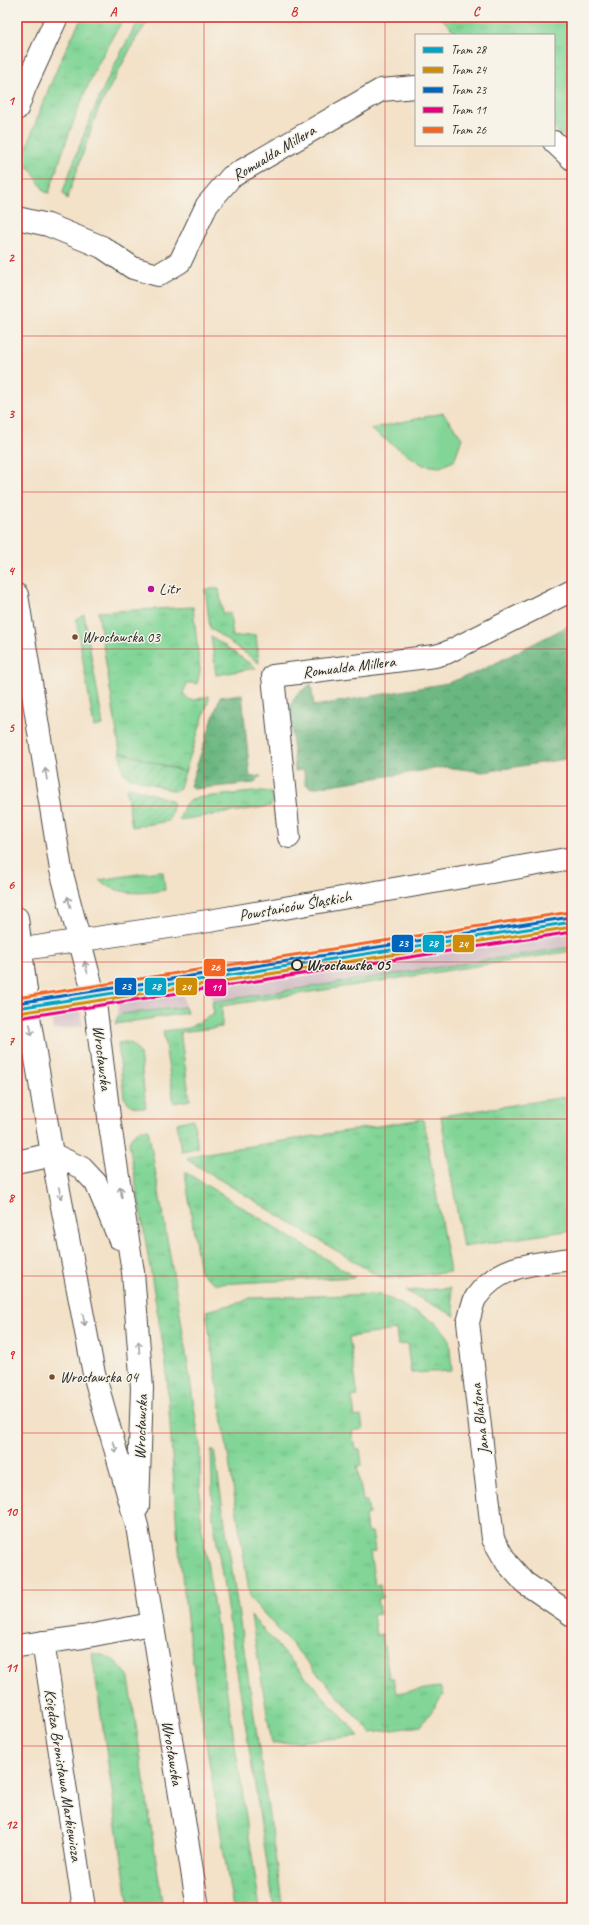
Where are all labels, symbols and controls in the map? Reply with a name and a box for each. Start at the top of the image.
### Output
text: A [110,4,118,20]
text: B [291,4,299,20]
text: C [473,4,481,20]
legend [415,34,555,146]
text: Tram 28 [451,42,488,58]
text: Tram 24 [451,62,488,78]
text: Tram 23 [451,82,488,98]
text: 1 [8,93,16,109]
text: Tram 11 [451,102,487,118]
street label: Romualda Millera [229,120,320,186]
text: Tram 26 [451,122,487,138]
text: 2 [8,250,15,266]
text: 3 [8,406,15,422]
text: 4 [8,563,16,579]
place label: Litr [159,579,181,599]
marker: Litr [146,584,156,594]
place label: Wrocławska 03 [82,628,161,647]
marker: Wrocławska 03 [70,632,80,642]
street label: Romualda Millera [302,651,397,683]
text: 5 [8,720,15,736]
one-way arrow [41,768,49,781]
text: 6 [8,877,15,893]
street label: Powstańców Śląskich [237,886,354,926]
one-way arrow [64,896,72,909]
line badge: 23 [391,934,414,953]
line badge: 28 [422,934,445,953]
line badge: 24 [452,934,475,953]
text: 23 [398,936,409,950]
text: 28 [428,936,440,950]
text: 24 [458,937,470,951]
place label: Wrocławska 05 [306,955,392,975]
line badge: 26 [203,958,226,977]
marker: Wrocławska 05 [291,959,303,971]
text: 26 [210,960,221,974]
one-way arrow [82,961,89,974]
line badge: 23 [114,977,137,996]
line badge: 28 [144,977,167,996]
line badge: 24 [175,977,198,996]
line badge: 11 [204,978,227,997]
text: 23 [121,979,132,993]
text: 28 [151,979,163,993]
text: 24 [181,980,193,994]
text: 11 [211,980,222,994]
one-way arrow [27,1023,35,1036]
street label: Wrocławska [88,1025,116,1093]
text: 7 [8,1033,15,1049]
one-way arrow [56,1186,64,1199]
one-way arrow [116,1186,124,1199]
text: 8 [8,1190,16,1206]
one-way arrow [80,1314,88,1327]
one-way arrow [136,1341,143,1354]
text: 9 [8,1347,15,1363]
place label: Wrocławska 04 [60,1368,139,1387]
marker: Wrocławska 04 [47,1372,57,1382]
street label: Jana Blatona [466,1381,494,1457]
street label: Wrocławska [130,1393,152,1460]
one-way arrow [112,1440,119,1453]
text: 10 [5,1504,18,1520]
text: 11 [5,1660,19,1676]
street label: Księdza Bronisława Markiewicza [39,1687,87,1864]
street label: Wrocławska [157,1719,187,1788]
text: 12 [5,1817,18,1833]

